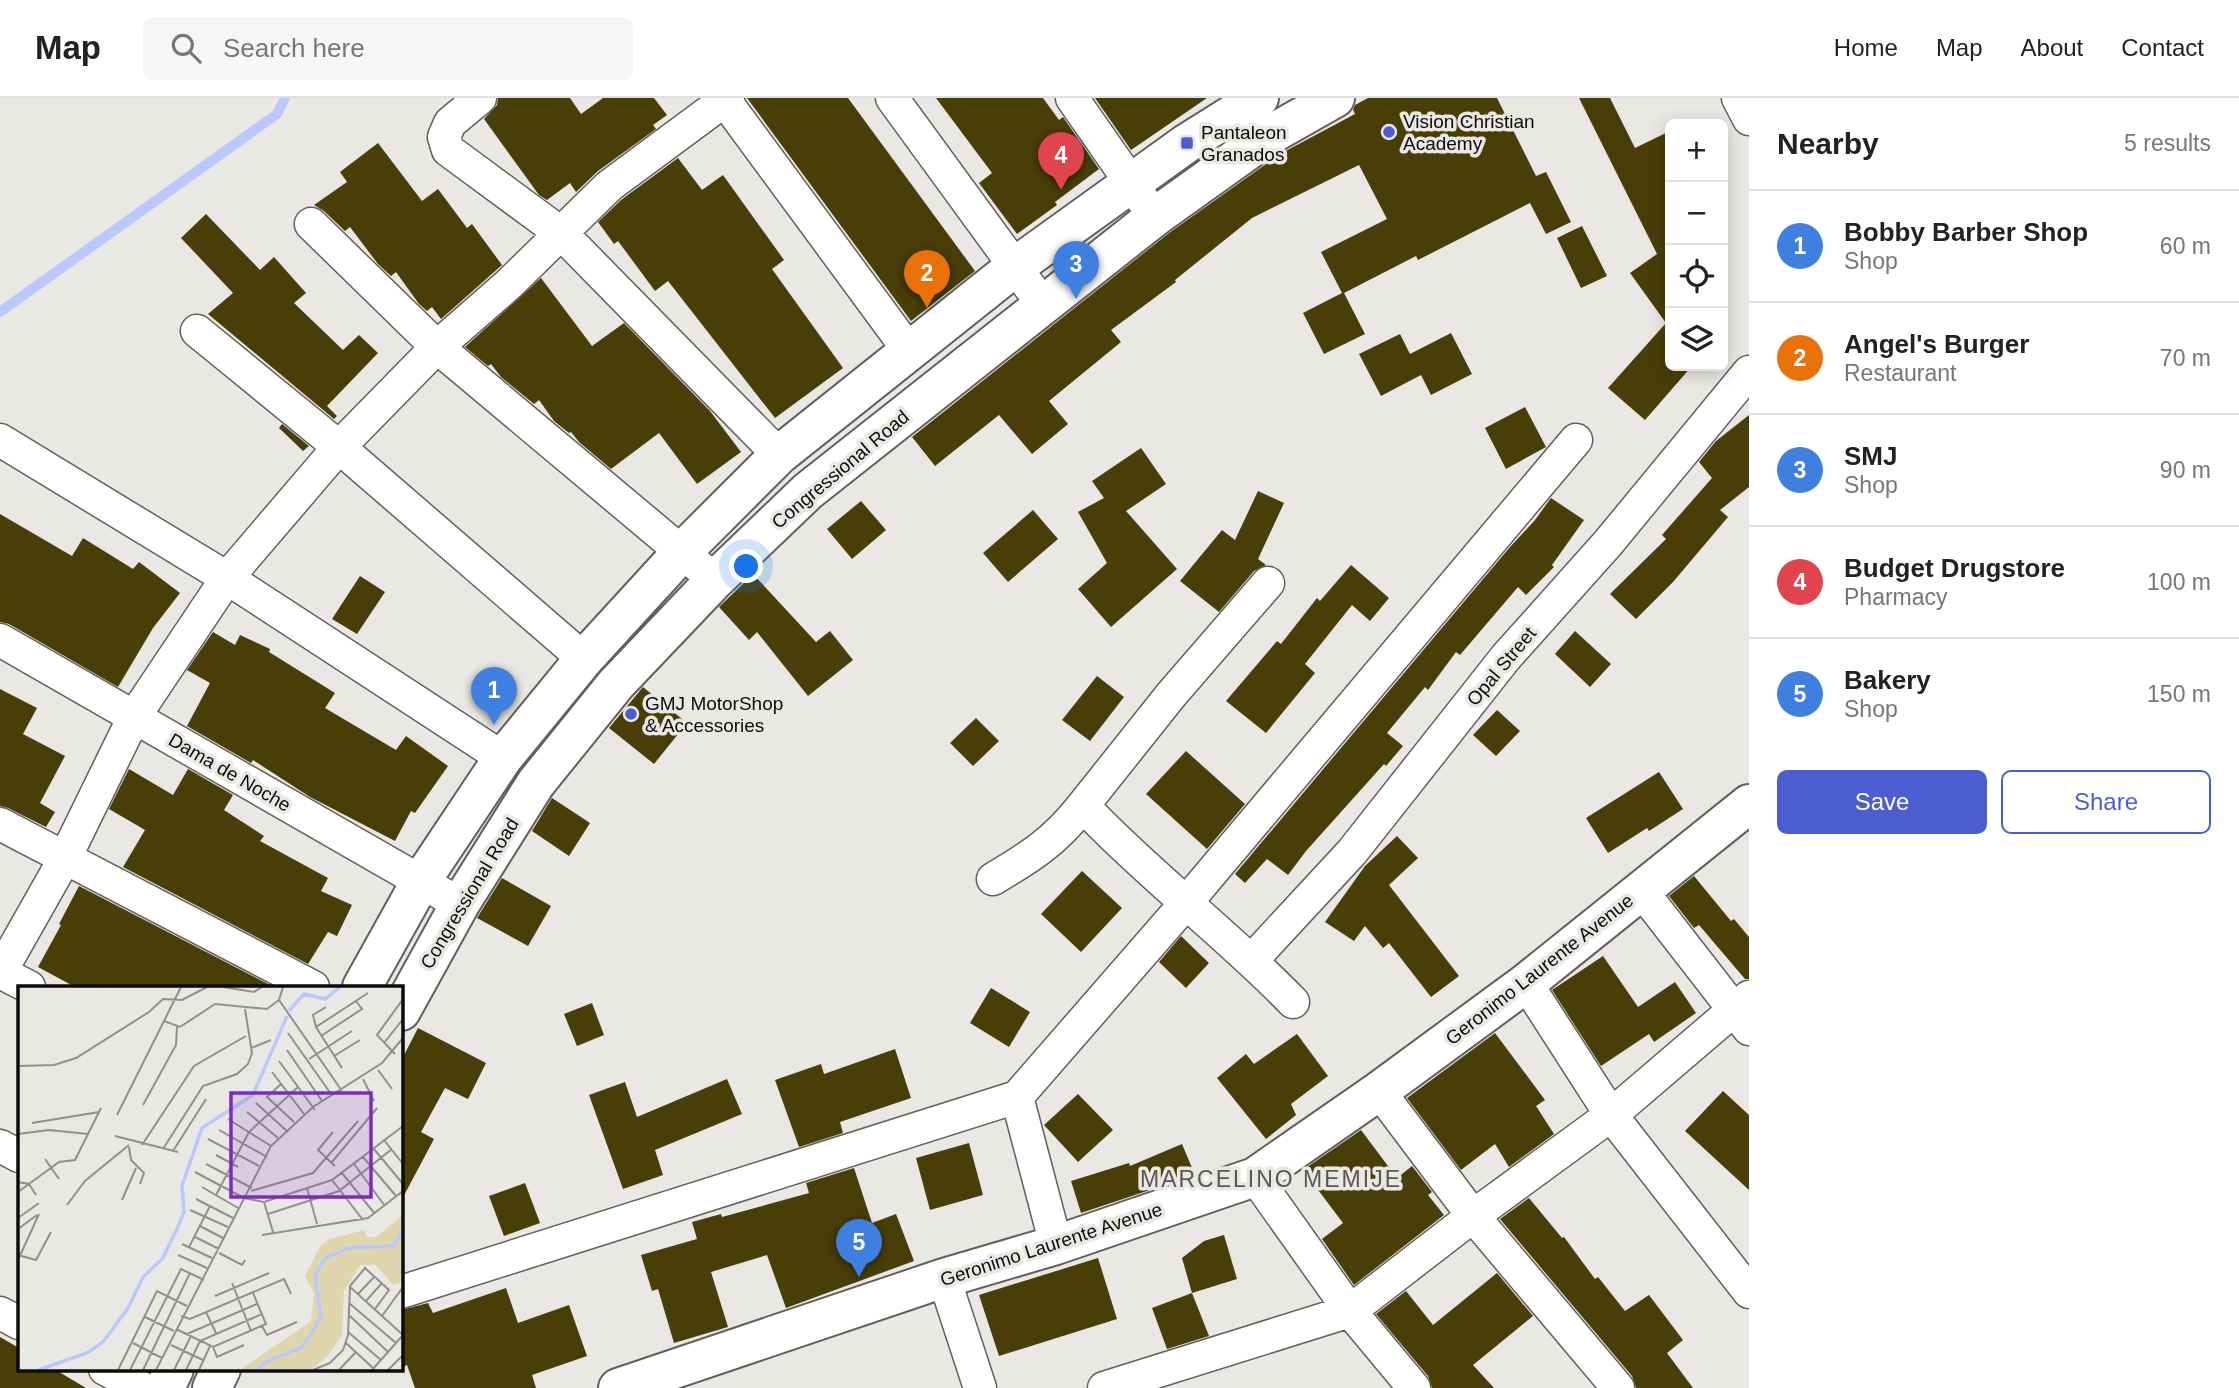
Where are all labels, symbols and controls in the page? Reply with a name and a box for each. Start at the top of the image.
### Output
search box [143,17,633,80]
text: Map [35,29,101,66]
icon: search [167,29,205,67]
text: Search here [223,33,365,63]
text: Home [1834,34,1898,61]
text: Map [1936,34,1983,61]
text: About [2021,34,2083,61]
text: Contact [2121,34,2204,61]
place label: Vision Christian Academy [1403,111,1535,154]
map controls [1665,119,1728,371]
button: + [1665,119,1728,182]
place label: Pantaleon Granados [1201,122,1287,165]
marker: Vision Christian Academy [1381,124,1397,140]
text: Nearby [1777,127,1879,160]
text: 5 results [2124,130,2211,156]
pin: 4 [1038,132,1084,190]
marker: Pantaleon Granados [1179,135,1195,151]
button: − [1665,182,1728,245]
text: Bobby Barber Shop [1844,217,2088,247]
text: 1 [1794,233,1806,259]
text: 60 m [2160,233,2211,259]
pin: 3 [1053,241,1099,299]
button: locate [1665,245,1728,308]
text: Shop [1844,248,1898,274]
pin: 2 [904,250,950,308]
button: layers [1665,308,1728,371]
text: Angel's Burger [1844,329,2029,359]
text: 2 [1794,345,1806,371]
text: 70 m [2160,345,2211,371]
text: Restaurant [1844,360,1957,386]
street label: Congressional Road [768,406,913,533]
text: SMJ [1844,441,1897,471]
text: 3 [1794,457,1806,483]
text: 90 m [2160,457,2211,483]
text: Shop [1844,472,1898,498]
your location [729,549,763,583]
text: Budget Drugstore [1844,553,2065,583]
text: 4 [1794,569,1806,595]
text: 100 m [2147,569,2211,595]
text: Pharmacy [1844,584,1948,610]
street label: Opal Street [1462,622,1541,710]
text: Bakery [1844,665,1931,695]
pin: 1 [471,667,517,725]
text: 5 [1794,681,1806,707]
text: 150 m [2147,681,2211,707]
place label: GMJ MotorShop & Accessories [645,693,783,736]
text: Shop [1844,696,1898,722]
marker: GMJ MotorShop & Accessories [623,706,639,722]
street label: Dama de Noche [165,729,294,816]
button: Save [1777,770,1987,834]
button: Share [2001,770,2211,834]
street label: Congressional Road [416,814,523,972]
street label: Geronimo Laurente Avenue [1441,890,1637,1049]
inset map [18,986,402,1370]
district label: MARCELINO MEMIJE [1140,1166,1402,1192]
street label: Geronimo Laurente Avenue [938,1199,1165,1290]
pin: 5 [836,1219,882,1277]

